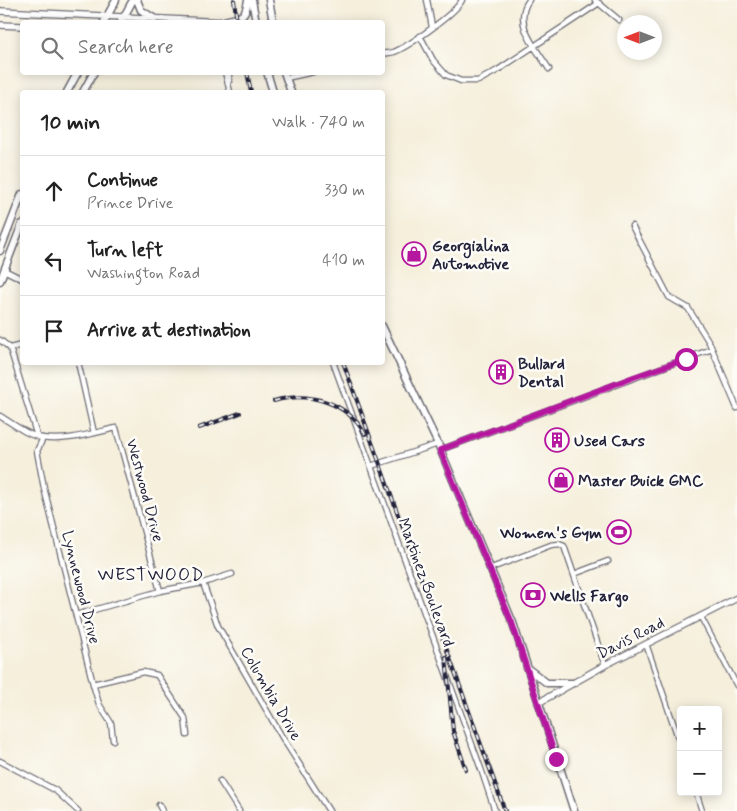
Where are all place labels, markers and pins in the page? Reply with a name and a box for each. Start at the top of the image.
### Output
place label: Georgialina Automotive [432,236,510,275]
shop icon: Georgialina Automotive [401,241,427,267]
place label: Bullard Dental [518,354,565,393]
building icon: Bullard Dental [488,359,514,385]
building icon: Used Cars [544,427,570,453]
place label: Used Cars [574,431,645,452]
shop icon: Master Buick GMC [548,467,574,493]
place label: Master Buick GMC [578,471,704,492]
sports icon: Women's Gym [606,519,632,545]
place label: Women's Gym [499,523,602,544]
bank icon: Wells Fargo [520,582,546,608]
place label: Wells Fargo [549,586,629,608]

